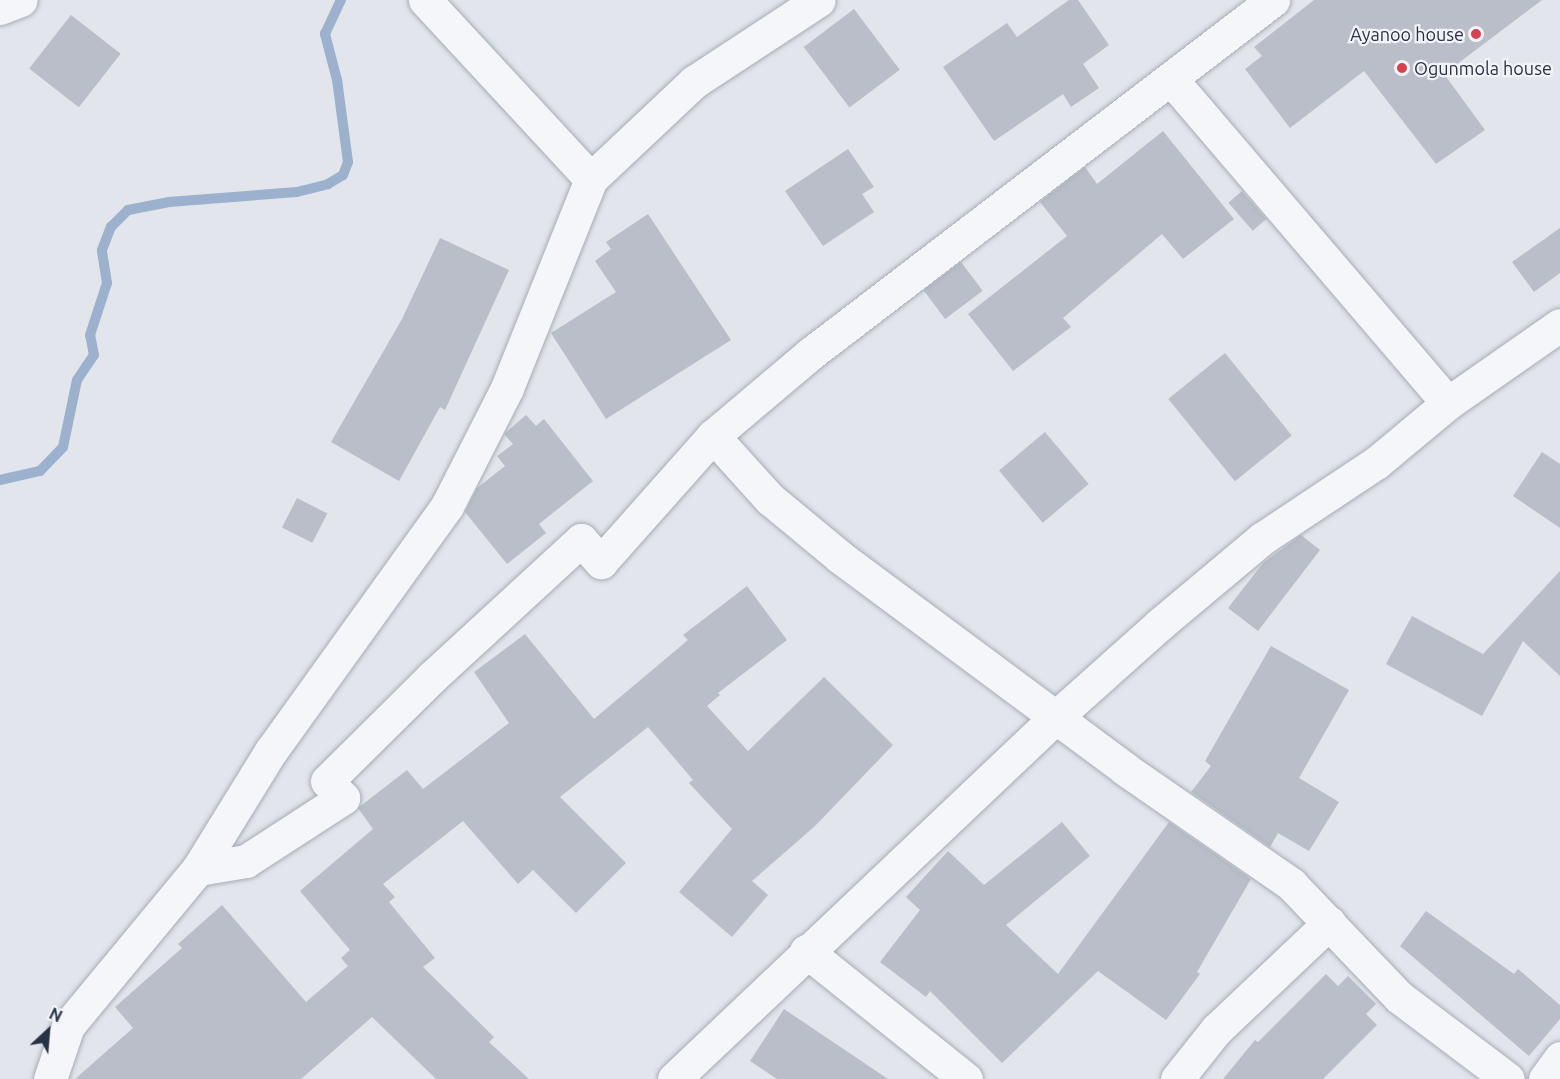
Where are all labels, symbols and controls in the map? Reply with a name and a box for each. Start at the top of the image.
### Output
place label: Ayanoo house [1350,23,1464,45]
marker: Ayanoo house [1469,27,1483,41]
place label: Ogunmola house [1414,57,1552,79]
marker: Ogunmola house [1395,61,1409,75]
north arrow [18,1001,78,1061]
text: N [47,1004,65,1026]

